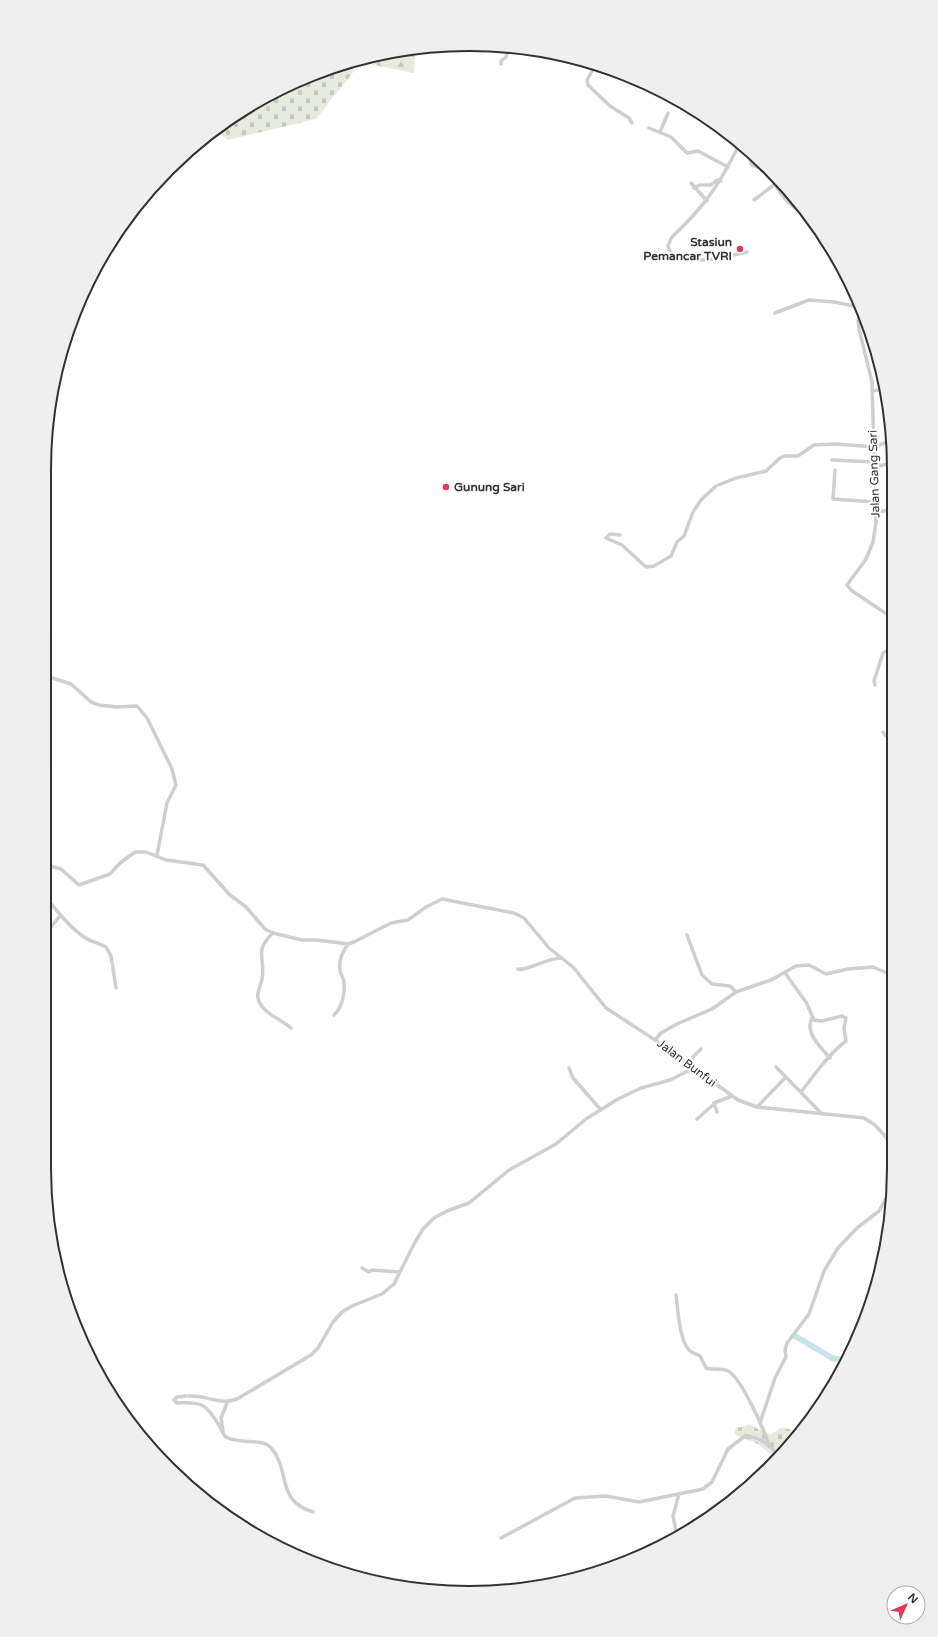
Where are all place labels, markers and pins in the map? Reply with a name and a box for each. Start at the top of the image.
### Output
place label: Stasiun Pemancar TVRI [643,235,732,263]
marker: Stasiun Pemancar TVRI [735,244,745,254]
place label: Gunung Sari [454,480,525,495]
marker: Gunung Sari [441,482,451,492]

